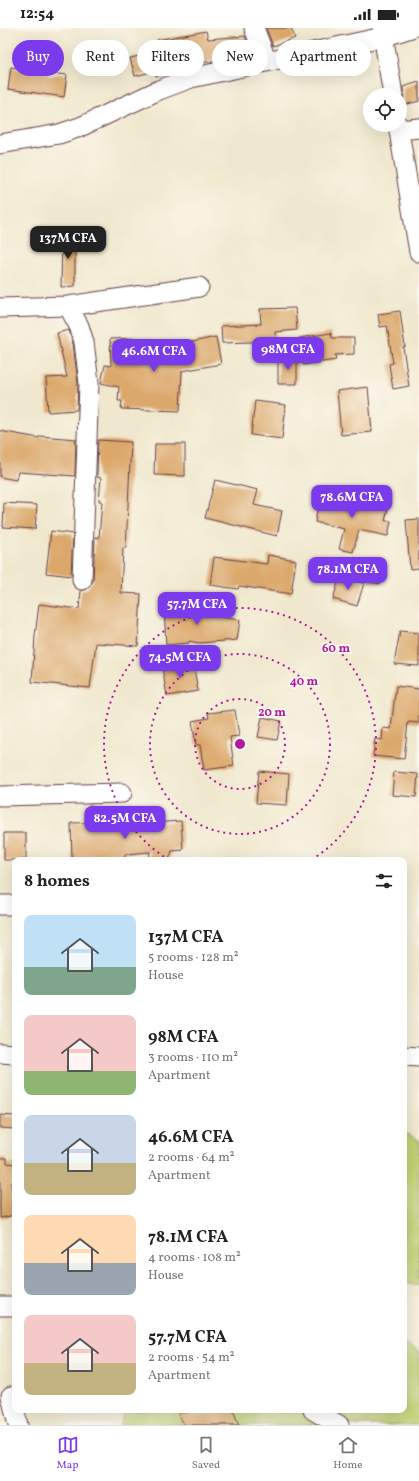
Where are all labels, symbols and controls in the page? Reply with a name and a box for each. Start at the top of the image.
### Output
text: 12:54 [20,4,54,25]
chip: Buy [12,40,64,76]
chip: Rent [72,40,129,76]
chip: Filters [137,40,204,76]
chip: New [212,40,268,76]
chip: Apartment [276,40,371,76]
map controls [363,88,407,132]
button: locate [363,88,407,132]
pin: 137M CFA [27,226,109,260]
text: 137M CFA [39,230,97,248]
pin: 98M CFA [251,337,325,371]
pin: 46.6M CFA [108,339,200,373]
text: 98M CFA [261,341,315,359]
text: 46.6M CFA [121,343,187,361]
pin: 78.6M CFA [306,485,398,519]
text: 78.6M CFA [320,489,384,507]
pin: 78.1M CFA [302,557,394,591]
text: 78.1M CFA [317,561,379,579]
pin: 57.7M CFA [151,592,243,626]
text: 57.7M CFA [167,596,227,614]
text: 60 m [322,641,350,657]
pin: 74.5M CFA [134,645,226,679]
text: 74.5M CFA [149,649,211,667]
text: 40 m [290,674,319,690]
text: 20 m [258,705,286,721]
centre of rings [233,737,247,751]
pin: 82.5M CFA [79,806,171,840]
text: 82.5M CFA [93,810,157,828]
text: 8 homes [24,870,90,893]
icon: filters [373,870,395,892]
text: 137M CFA [148,926,223,949]
icon: home [56,931,104,979]
text: 5 rooms · 128 m² [148,949,239,967]
text: House [148,967,184,985]
text: 98M CFA [148,1026,219,1049]
icon: home [56,1031,104,1079]
text: 3 rooms · 110 m² [148,1049,238,1067]
text: Apartment [148,1067,211,1085]
text: 46.6M CFA [148,1126,234,1149]
icon: home [56,1131,104,1179]
text: 2 rooms · 64 m² [148,1149,235,1167]
text: Apartment [148,1167,211,1185]
text: 78.1M CFA [148,1226,228,1249]
icon: home [56,1231,104,1279]
text: 4 rooms · 108 m² [148,1249,241,1267]
text: House [148,1267,184,1285]
text: 57.7M CFA [148,1326,227,1349]
icon: home [56,1331,104,1379]
text: 2 rooms · 54 m² [148,1349,235,1367]
text: Apartment [148,1367,211,1385]
tab: Map [57,1434,79,1473]
tab: Saved [192,1434,220,1473]
tab: Home [333,1434,362,1473]

